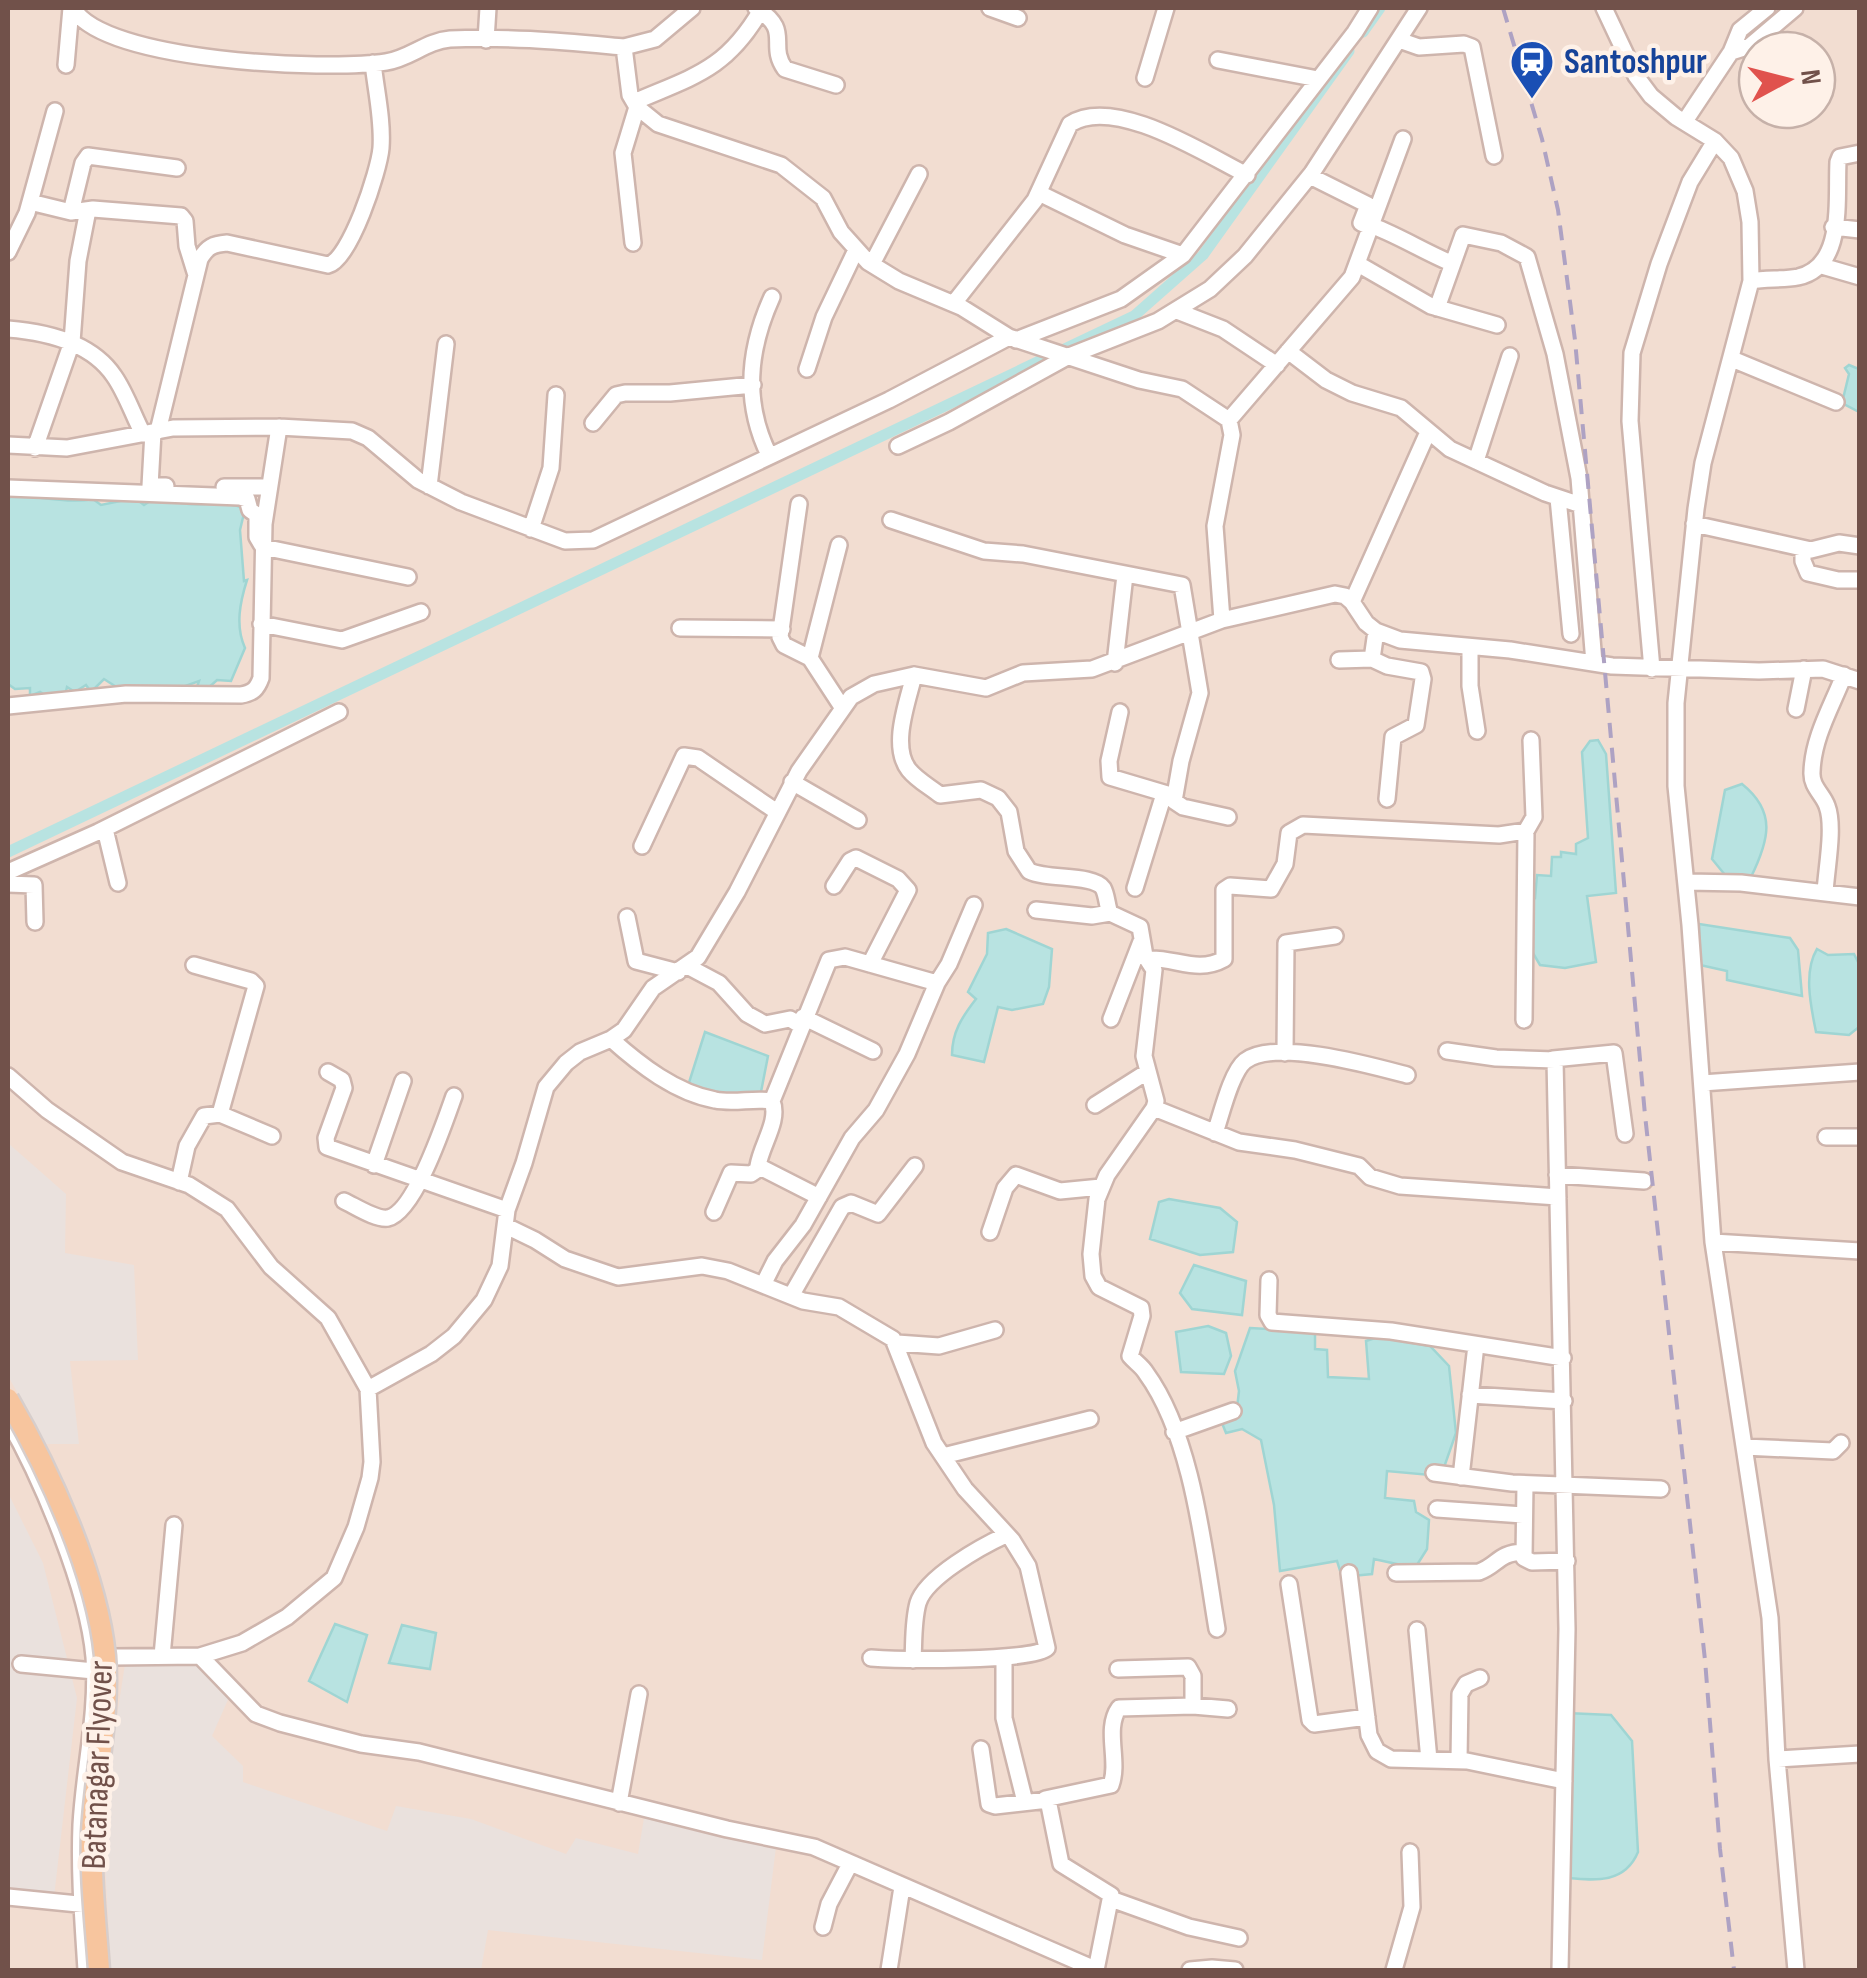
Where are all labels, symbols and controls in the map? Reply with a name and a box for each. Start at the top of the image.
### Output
north arrow [1737,30,1837,130]
station icon: Santoshpur [1509,39,1555,100]
place label: Santoshpur [1564,41,1707,84]
text: N [1793,68,1828,87]
street label: Batanagar Flyover [73,1660,123,1870]

